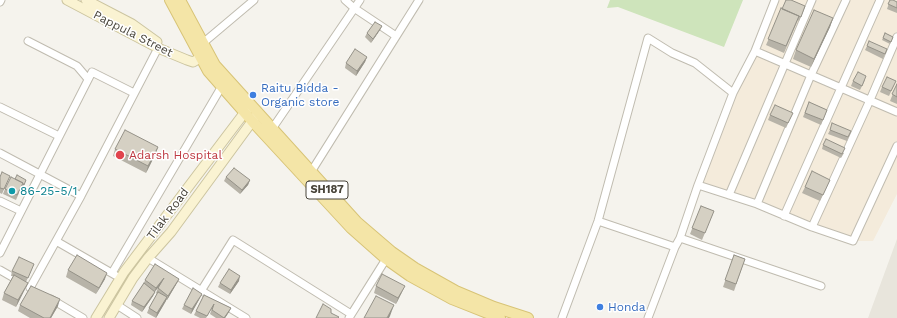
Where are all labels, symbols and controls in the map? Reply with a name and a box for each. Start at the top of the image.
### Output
street label: Pappula Street [91,8,175,60]
place label: Raitu Bidda - Organic store [261,81,339,109]
marker: Raitu Bidda - Organic store [248,90,258,100]
place label: Adarsh Hospital [129,148,222,162]
marker: Adarsh Hospital [114,149,126,161]
road number: SH187 [306,181,348,199]
place label: 86-25-5/1 [20,184,77,198]
street label: Tilak Road [144,185,192,243]
marker: 86-25-5/1 [7,186,17,196]
place label: Honda [608,300,646,314]
marker: Honda [595,302,605,312]

